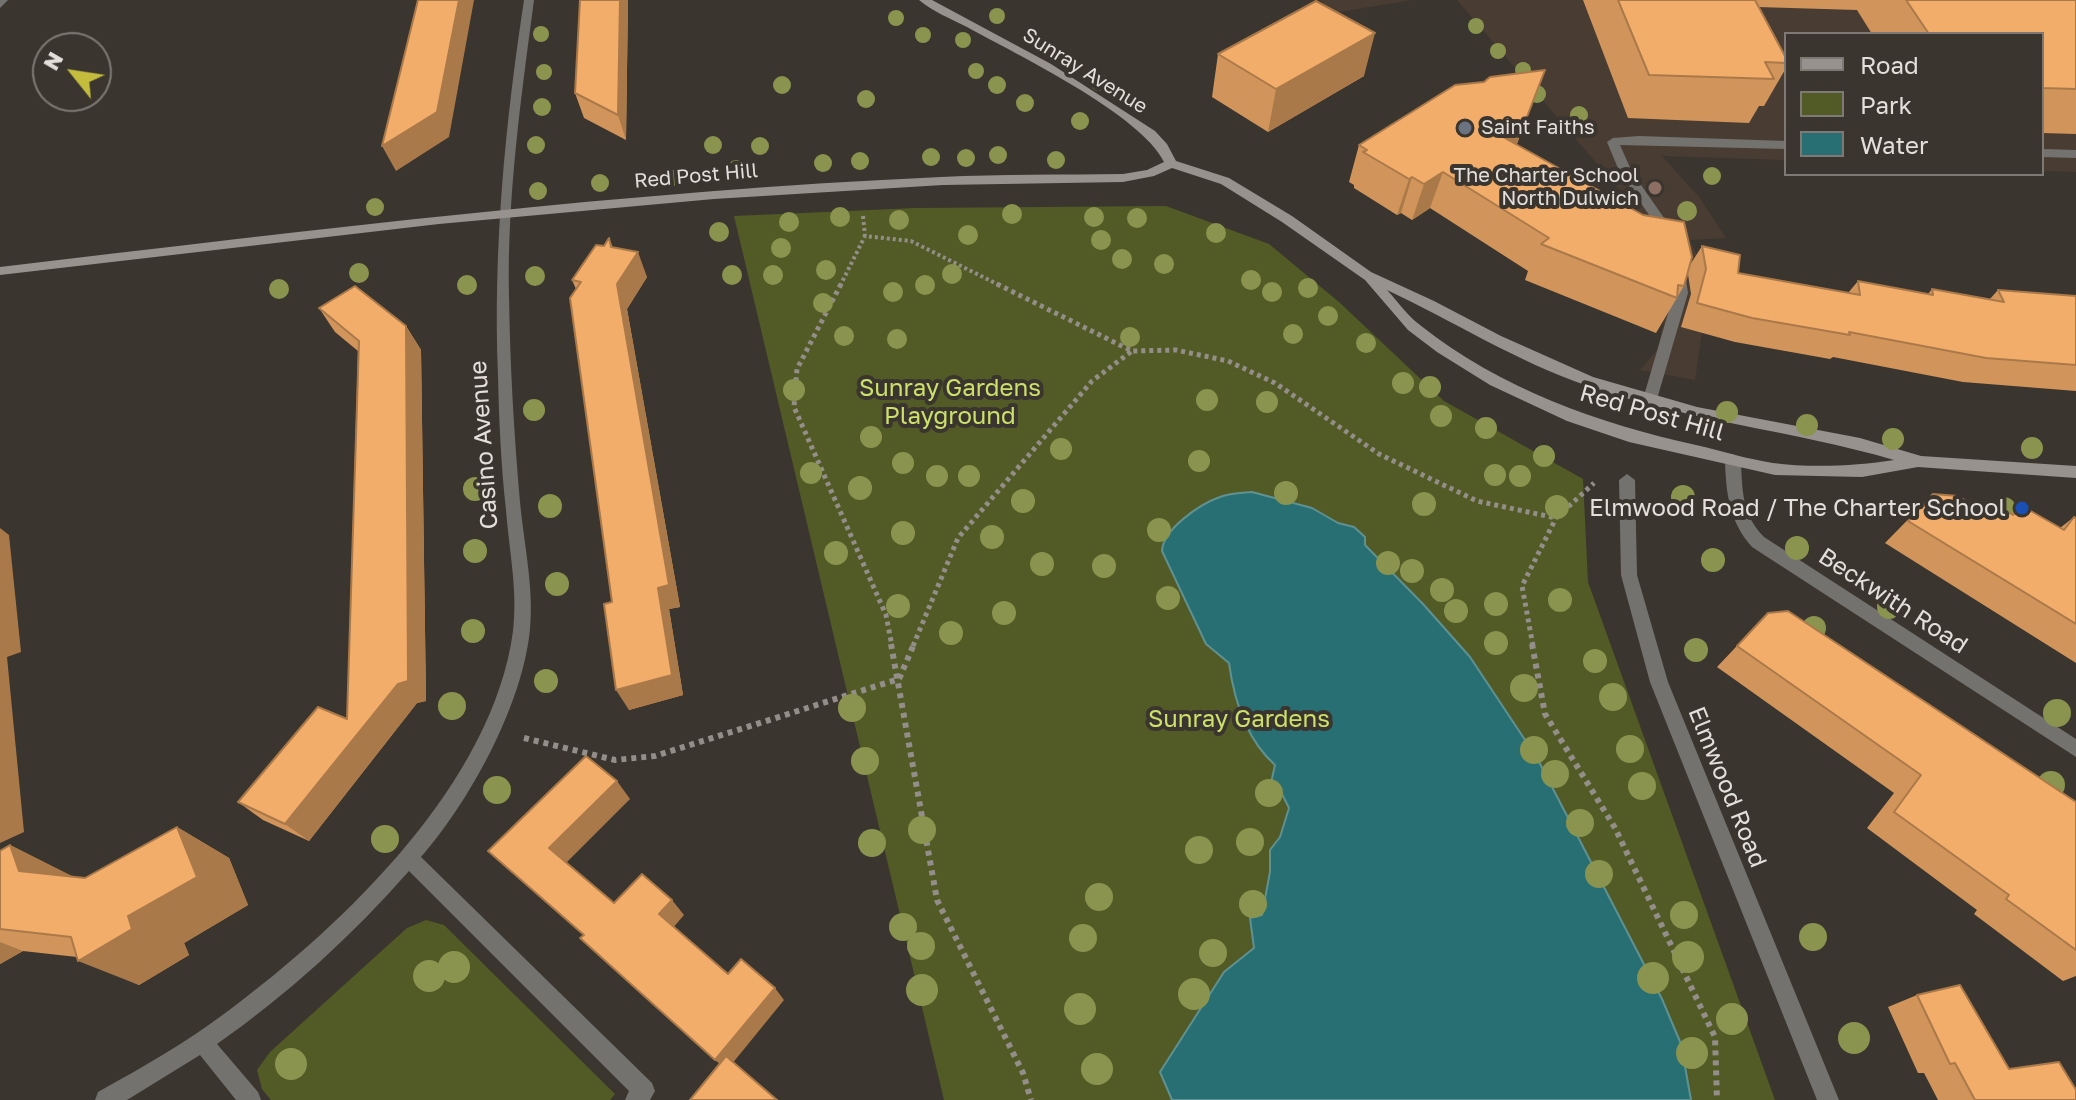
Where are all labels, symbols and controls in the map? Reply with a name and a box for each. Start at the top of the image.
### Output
street label: Sunray Avenue [1018,23,1152,119]
north arrow [32,32,112,112]
legend [1784,32,2044,176]
text: N [37,47,68,75]
text: Road [1860,50,1919,79]
text: Park [1860,90,1912,119]
place label: Saint Faiths [1481,116,1595,140]
marker: Saint Faiths [1456,119,1474,137]
text: Water [1860,130,1928,159]
street label: Red Post Hill [633,159,759,193]
place label: The Charter School North Dulwich [1454,164,1639,211]
marker: The Charter School North Dulwich [1646,179,1664,197]
street label: Casino Avenue [464,360,504,530]
park label: Sunray Gardens Playground [859,374,1041,430]
street label: Red Post Hill [1576,379,1728,447]
place label: Elmwood Road / The Charter School [1589,494,2006,522]
marker: Elmwood Road / The Charter School [2013,499,2031,517]
street label: Beckwith Road [1813,542,1973,660]
street label: Elmwood Road [1682,702,1772,872]
park label: Sunray Gardens [1148,705,1330,733]

